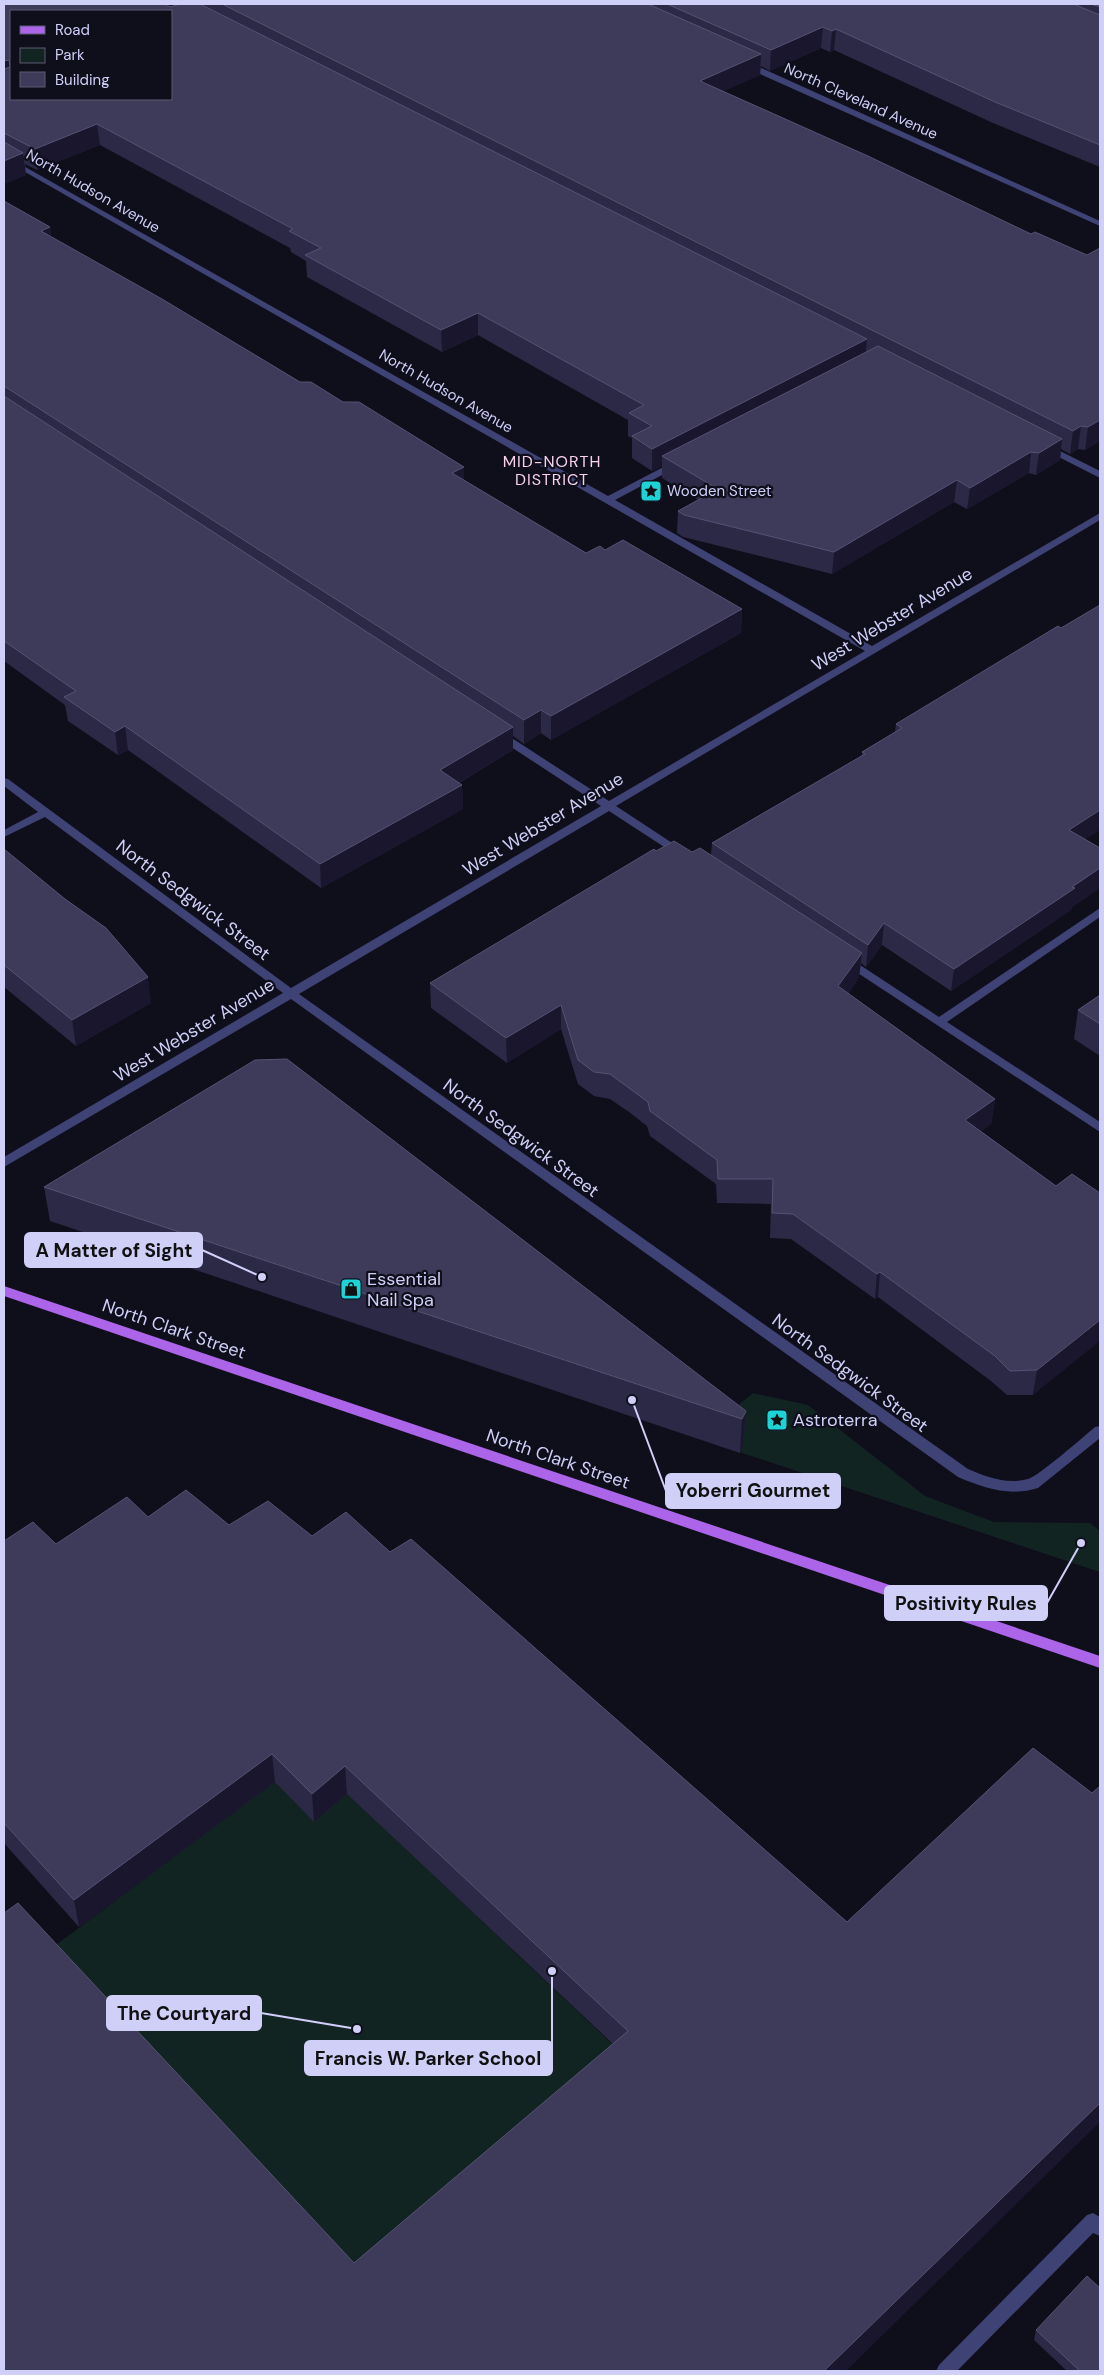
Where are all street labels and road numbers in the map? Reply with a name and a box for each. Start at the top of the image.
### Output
street label: North Cleveland Avenue [781,58,941,144]
street label: North Hudson Avenue [22,144,164,238]
street label: North Hudson Avenue [375,344,517,438]
street label: West Webster Avenue [807,561,977,677]
street label: West Webster Avenue [458,766,628,882]
street label: North Sedgwick Street [111,834,275,966]
street label: West Webster Avenue [109,972,279,1088]
street label: North Sedgwick Street [438,1073,604,1203]
street label: North Clark Street [99,1293,249,1365]
street label: North Sedgwick Street [767,1308,933,1438]
street label: North Clark Street [483,1423,633,1495]

